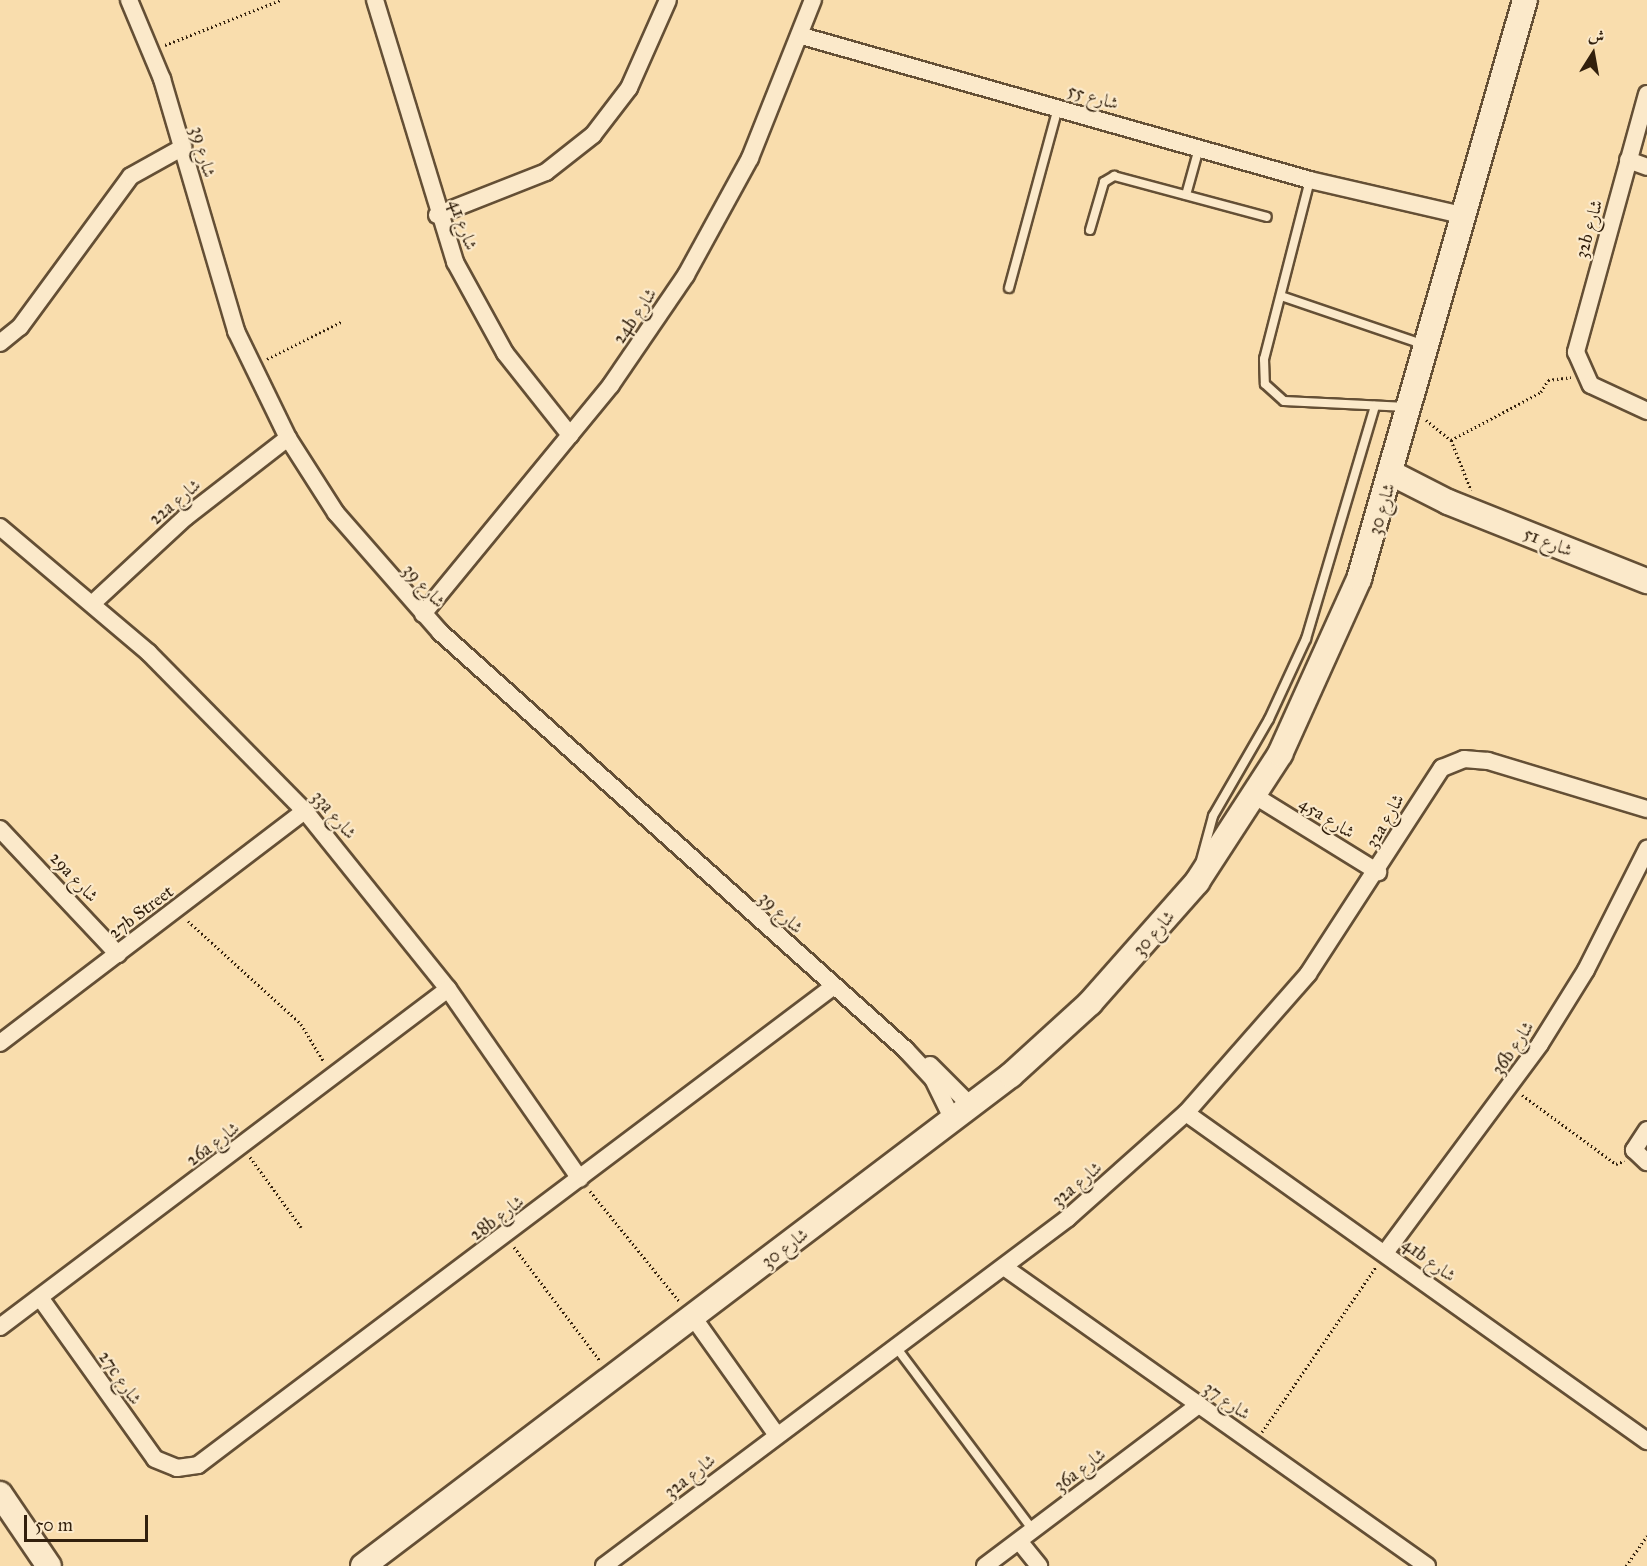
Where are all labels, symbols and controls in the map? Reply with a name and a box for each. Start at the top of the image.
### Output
north arrow [1563,24,1623,84]
text: ش [1587,25,1606,47]
street label: شارع 55 [1065,79,1121,115]
street label: شارع 39 [186,124,220,180]
street label: شارع 41 [444,197,482,253]
street label: 32b شارع [1570,197,1608,261]
street label: 24b شارع [608,284,662,348]
street label: 22a شارع [145,474,205,530]
street label: شارع 30 [1364,481,1400,537]
street label: شارع 51 [1520,523,1576,561]
street label: شارع 39 [398,560,450,612]
street label: 33a شارع [307,786,361,844]
street label: 32a شارع [1361,790,1409,852]
street label: 45a شارع [1295,793,1359,843]
street label: 29a شارع [45,847,103,907]
street label: 27b Street [104,881,178,943]
street label: شارع 39 [754,888,808,938]
street label: شارع 30 [1129,906,1179,960]
street label: 36b شارع [1487,1017,1539,1079]
street label: 26a شارع [182,1117,244,1171]
street label: 32a شارع [1048,1157,1106,1211]
street label: 28b شارع [466,1191,528,1245]
street label: شارع 30 [757,1223,813,1273]
street label: 41b شارع [1398,1233,1460,1287]
street label: 27c شارع [94,1347,146,1409]
street label: شارع 37 [1200,1377,1254,1425]
street label: 36a شارع [1050,1444,1110,1496]
street label: 32a شارع [660,1449,720,1503]
scale bar [27,1503,152,1541]
text: 50 m [35,1514,73,1536]

